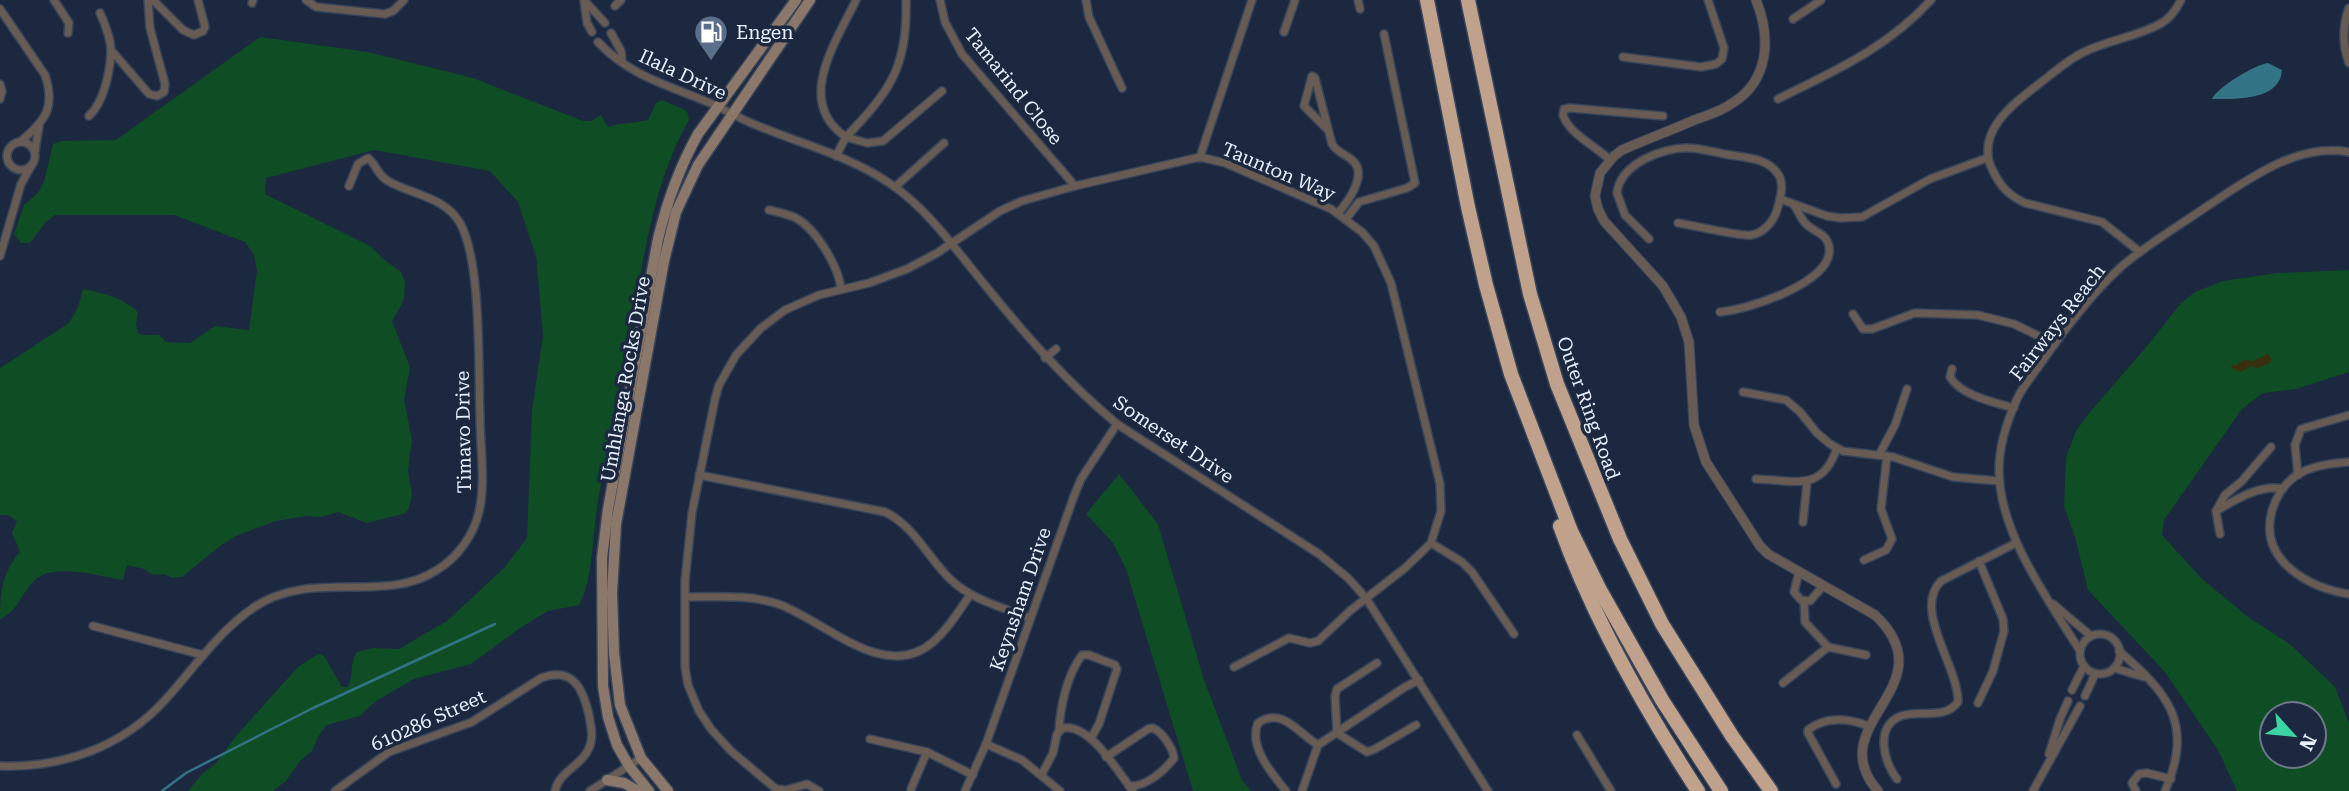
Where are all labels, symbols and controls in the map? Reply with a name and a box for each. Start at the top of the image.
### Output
fuel station icon: Engen [692,13,730,62]
place label: Engen [736,21,793,44]
street label: Tamarind Close [960,23,1068,149]
street label: Ilala Drive [635,44,730,105]
street label: Taunton Way [1219,137,1340,206]
street label: Fairways Reach [2005,260,2110,385]
street label: Umhlanga Rocks Drive [596,274,655,484]
street label: Outer Ring Road [1552,333,1625,483]
street label: Timavo Drive [451,370,476,494]
street label: Somerset Drive [1109,391,1238,488]
street label: Keynsham Drive [985,524,1056,674]
street label: 610286 Street [367,685,489,756]
north arrow [2258,700,2328,770]
text: N [2294,731,2321,755]

